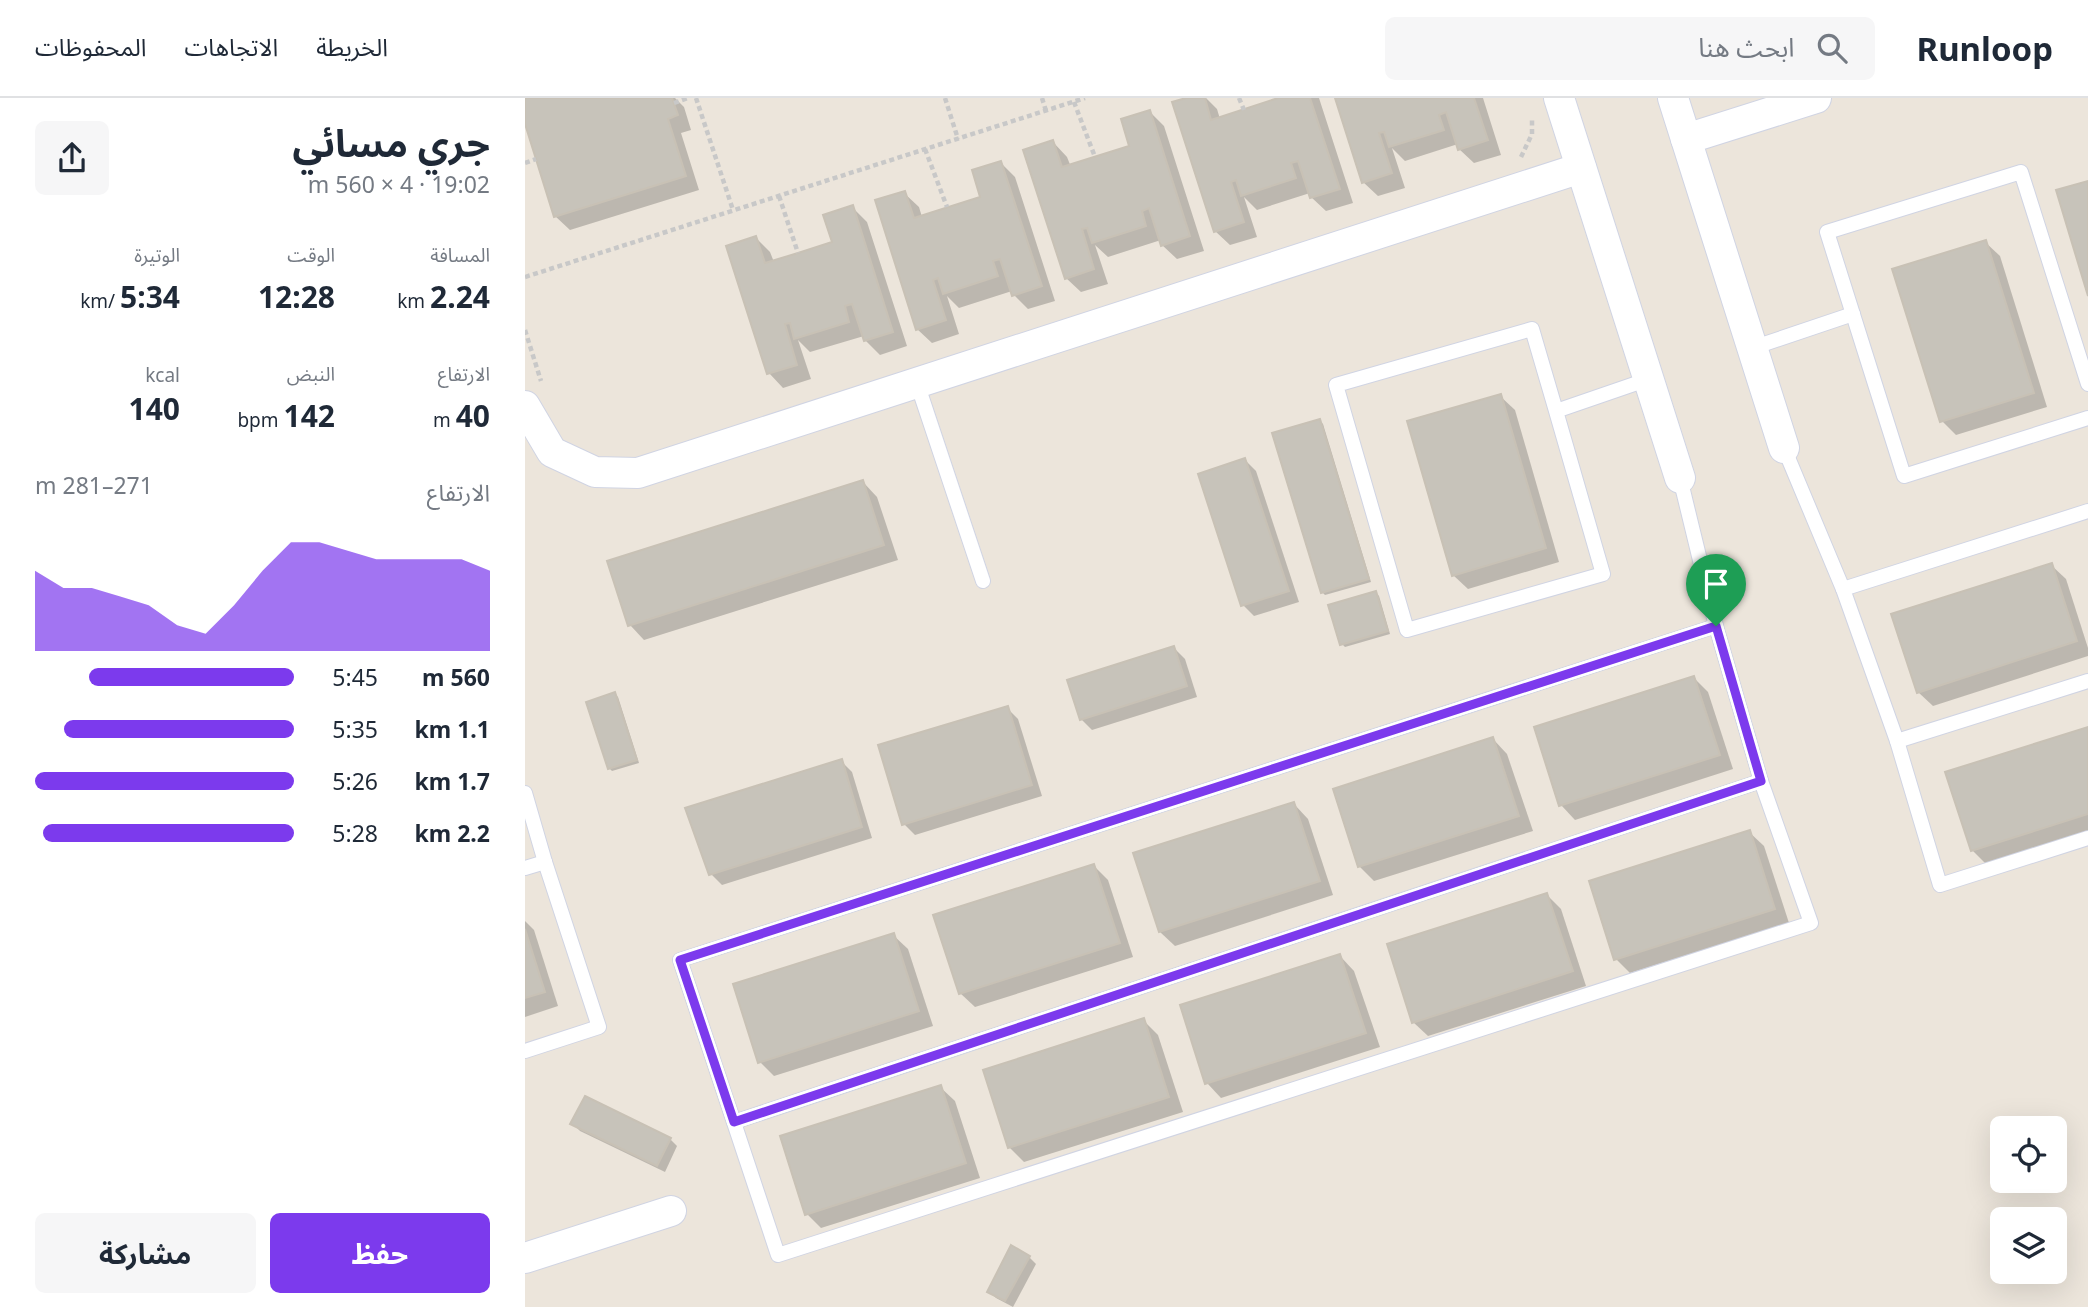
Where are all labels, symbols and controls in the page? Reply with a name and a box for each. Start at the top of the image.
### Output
search box [1385,17,1875,80]
text: Runloop [1917,26,2053,71]
text: ابحث هنا [1698,29,1795,65]
icon: search [1813,29,1851,67]
text: المحفوظات [35,30,146,63]
text: الاتجاهات [184,30,278,63]
text: الخريطة [316,30,388,63]
text: جري مسائي [293,116,490,168]
button: share [35,121,109,195]
text: 19:02 · 4 × 560 m [308,168,490,200]
text: الوتيرة [134,242,180,268]
text: الوقت [287,242,335,268]
text: المسافة [430,242,490,268]
text: 5:34 [120,276,180,317]
text: 12:28 [258,276,335,317]
text: 2.24 [430,276,490,317]
text: /km [80,288,120,314]
text: km [397,288,430,314]
text: النبض [287,361,335,387]
text: الارتفاع [438,361,490,387]
text: kcal [145,362,180,388]
text: 140 [129,388,180,429]
text: 142 [284,395,335,436]
text: 40 [456,395,490,436]
text: bpm [237,407,284,433]
text: m [433,407,456,433]
text: 271–281 m [35,469,153,501]
text: الارتفاع [427,476,490,508]
pin [1686,554,1746,626]
icon: arrive [1697,565,1735,603]
text: 5:45 [332,661,378,693]
text: 560 m [422,661,490,693]
text: 5:35 [332,713,378,745]
text: 1.1 km [415,713,490,745]
text: 5:26 [332,765,378,797]
text: 1.7 km [415,765,490,797]
text: 5:28 [332,817,378,849]
text: 2.2 km [415,817,490,849]
map controls [1990,1116,2067,1284]
button: locate [1990,1116,2067,1193]
button: layers [1990,1207,2067,1284]
button: مشاركة [35,1213,256,1293]
button: حفظ [270,1213,490,1293]

